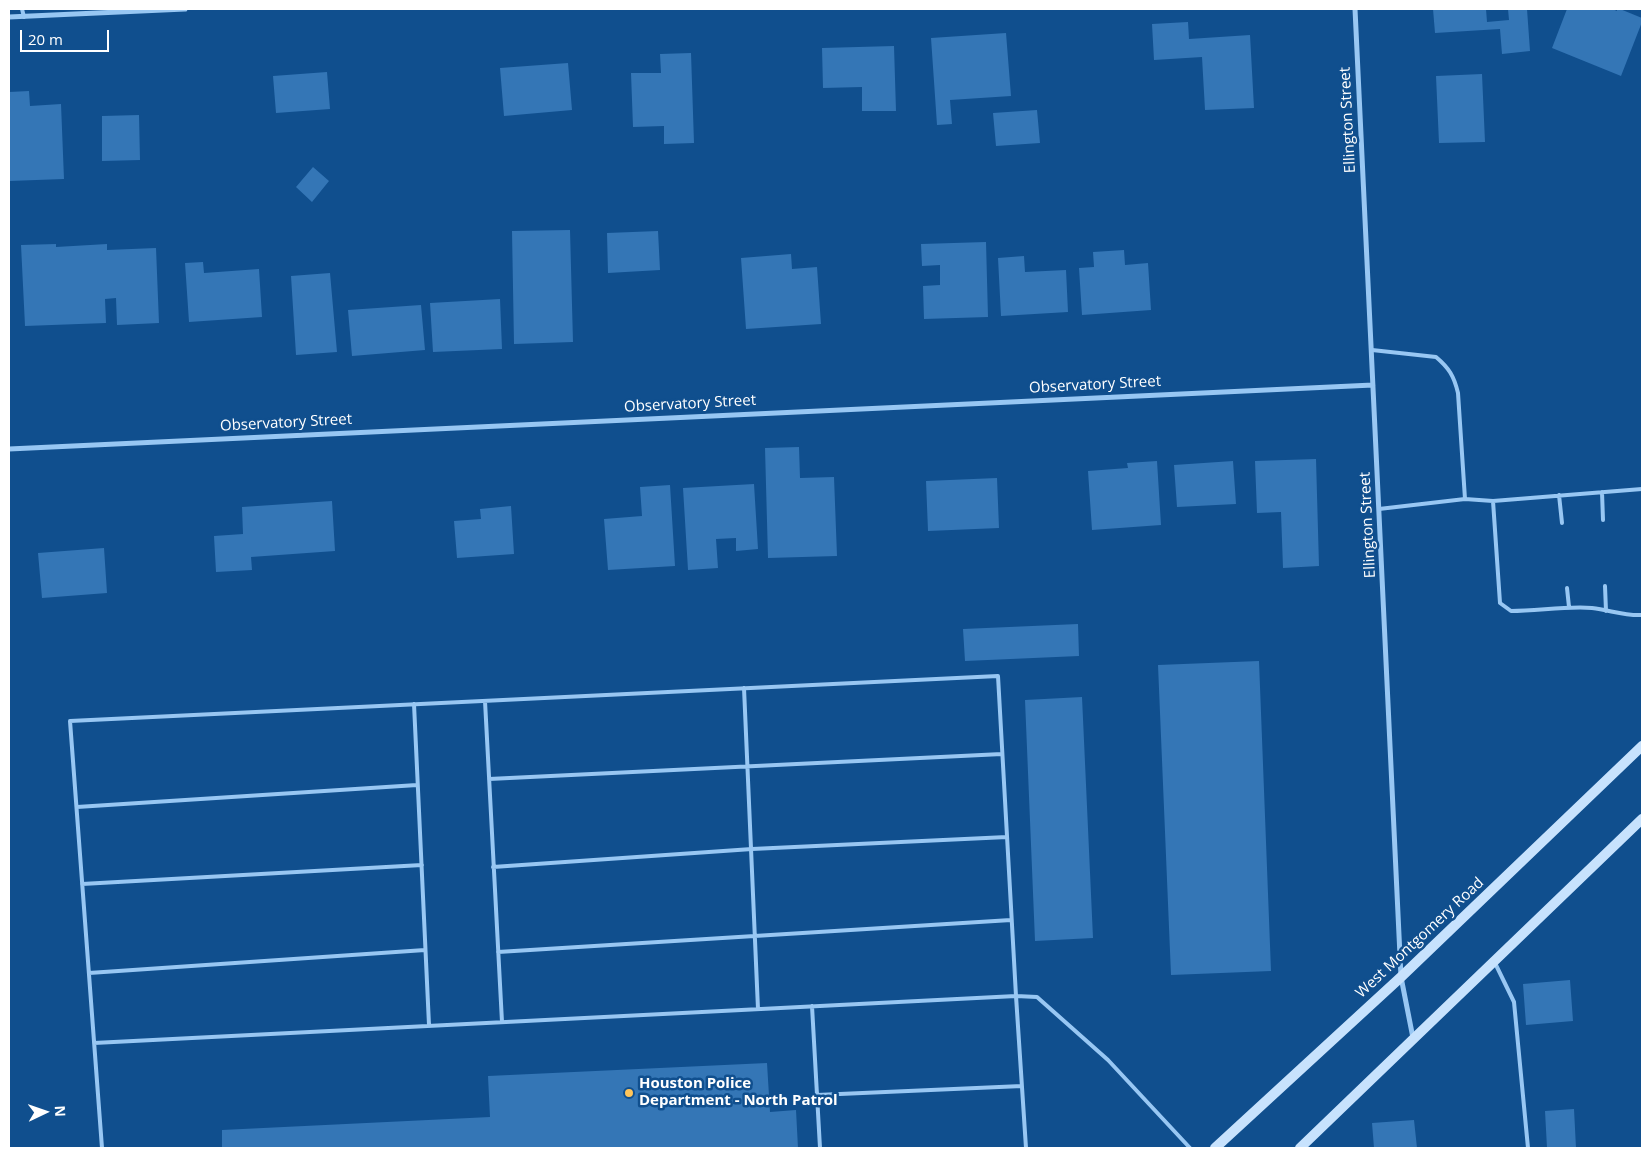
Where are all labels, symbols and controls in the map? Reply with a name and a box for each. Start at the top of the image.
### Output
scale bar [22,20,111,52]
text: 20 m [28,29,63,49]
street label: Ellington Street [1336,66,1360,174]
street label: Observatory Street [1029,373,1161,397]
street label: Observatory Street [624,392,756,416]
street label: Observatory Street [220,411,352,435]
street label: Ellington Street [1356,471,1380,579]
street label: West Montgomery Road [1352,874,1488,1002]
place label: Houston Police Department - North Patrol [639,1075,838,1110]
north arrow [20,1087,70,1137]
marker: Houston Police Department - North Patrol [623,1087,635,1099]
text: N [51,1105,70,1117]

